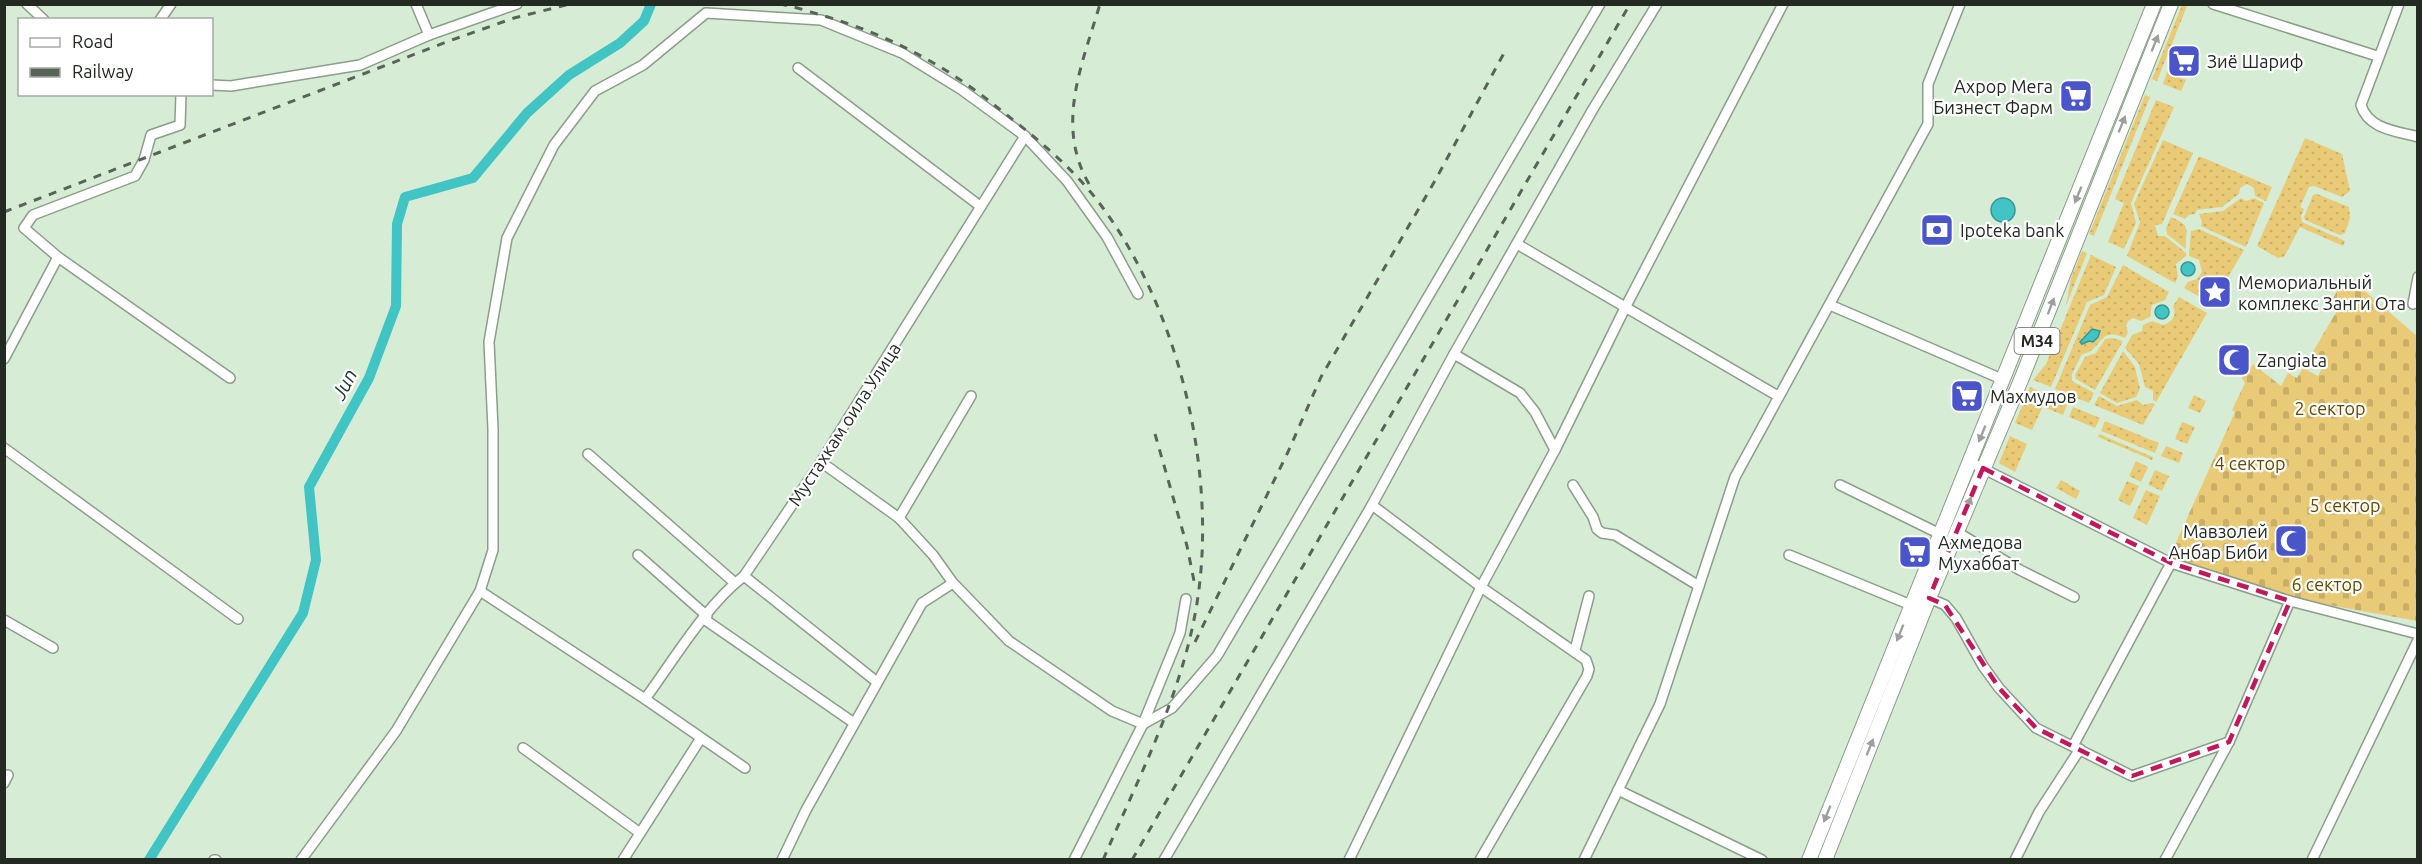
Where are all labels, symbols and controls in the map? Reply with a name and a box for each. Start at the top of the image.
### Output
legend [18,18,213,96]
text: Road [72,31,114,51]
one-way arrow [2151,34,2160,52]
supermarket icon: Зиё Шариф [2166,43,2202,79]
place label: Зиё Шариф [2207,51,2303,71]
text: Railway [72,61,134,81]
place label: Ахрор Мега Бизнест Фарм [1933,76,2053,117]
supermarket icon: Ахрор Мега Бизнест Фарм [2058,78,2094,114]
one-way arrow [2117,115,2127,133]
one-way arrow [2073,186,2082,204]
bank icon: Ipoteka bank [1919,212,1955,248]
place label: Ipoteka bank [1960,220,2064,240]
place label: Мемориальный комплекс Занги Ота [2238,272,2406,313]
place icon: Мемориальный комплекс Занги Ота [2197,274,2233,310]
one-way arrow [2046,296,2056,314]
road number: M34 [2014,328,2060,354]
street label: Мустахкам оила Улица [784,339,904,509]
mosque icon: Zangiata [2216,342,2252,378]
place label: Zangiata [2257,350,2327,370]
water label: Jun [326,365,361,404]
supermarket icon: Махмудов [1949,378,1985,414]
place label: Махмудов [1990,386,2077,406]
park label: 2 сектор [2295,398,2365,418]
one-way arrow [1977,425,1987,443]
park label: 4 сектор [2215,453,2285,473]
park label: 5 сектор [2310,495,2380,515]
one-way arrow [1963,496,1973,514]
place label: Мавзолей Анбар Биби [2168,521,2268,562]
mosque icon: Мавзолей Анбар Биби [2273,523,2309,559]
place label: Ахмедова Мухаббат [1938,532,2023,573]
supermarket icon: Ахмедова Мухаббат [1897,534,1933,570]
park label: 6 сектор [2292,574,2362,594]
one-way arrow [1894,625,1904,643]
one-way arrow [1865,737,1875,755]
one-way arrow [1822,806,1832,824]

